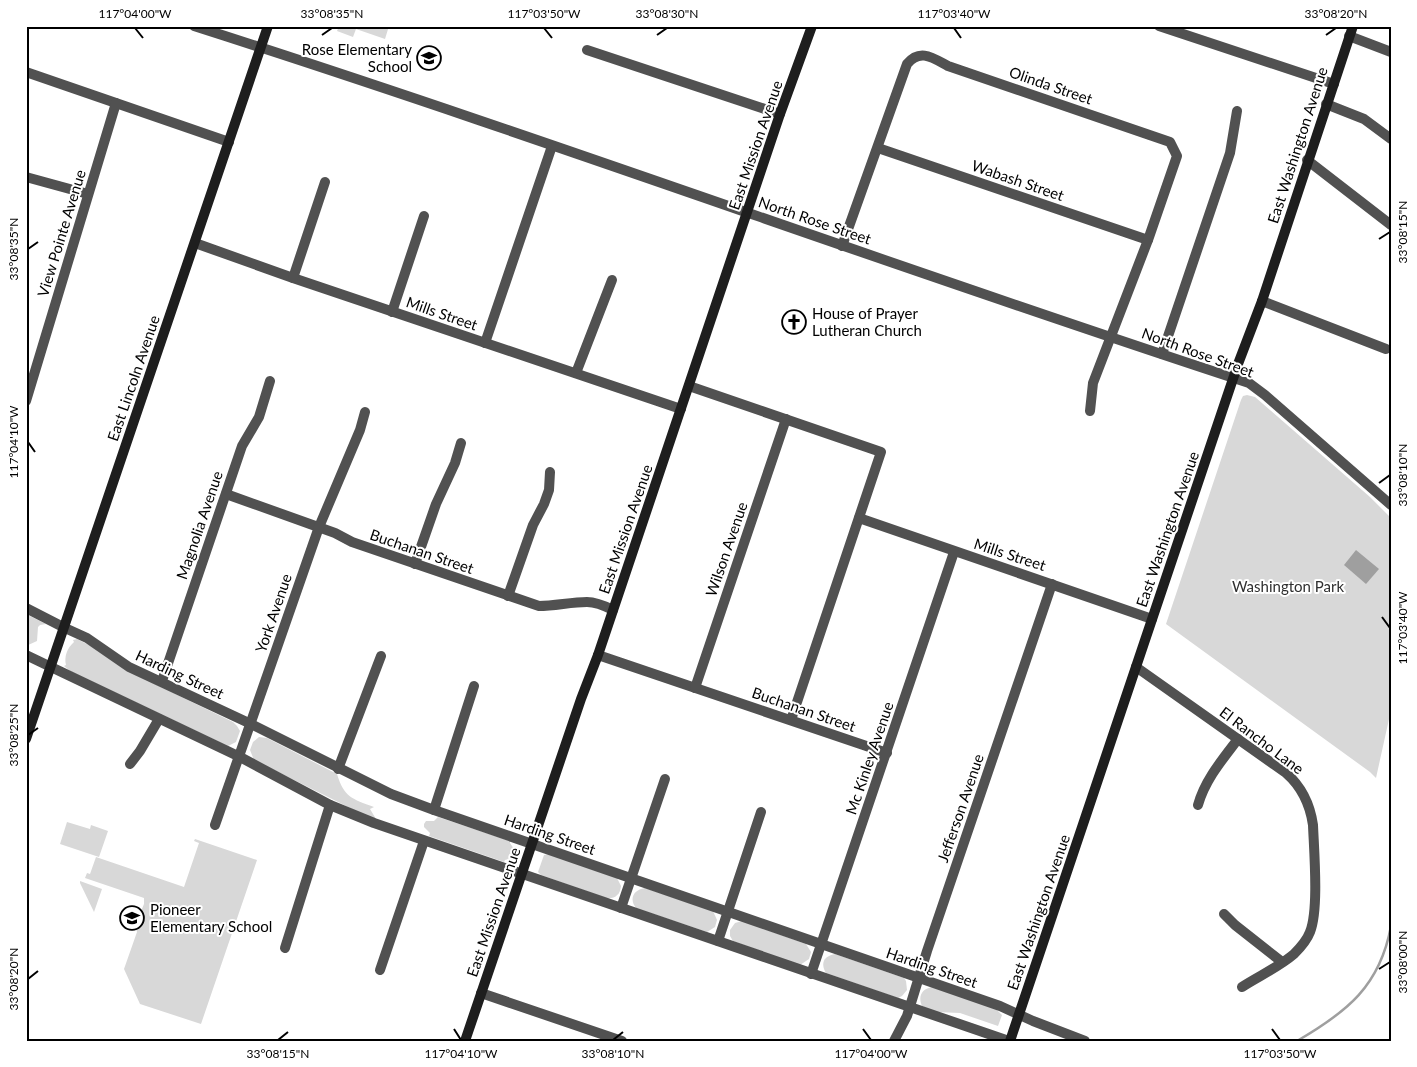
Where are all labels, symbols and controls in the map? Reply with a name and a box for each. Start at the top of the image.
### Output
text: 117°04'00"W [98,6,172,21]
text: 33°08'35"N [301,6,363,21]
text: 117°03'50"W [507,6,581,21]
text: 33°08'30"N [636,6,698,21]
text: 117°03'40"W [917,6,991,21]
text: 33°08'20"N [1305,6,1367,21]
place label: Rose Elementary School [302,40,412,75]
school or university icon: Rose Elementary School [416,45,442,71]
street label: Olinda Street [1007,62,1095,108]
street label: East Washington Avenue [1263,64,1331,226]
street label: East Mission Avenue [724,78,786,212]
street label: Wabash Street [970,156,1067,204]
street label: View Pointe Avenue [33,167,89,299]
street label: North Rose Street [756,192,874,248]
text: 33°08'15"N [1395,201,1410,263]
text: 33°08'35"N [6,218,21,280]
street label: Mills Street [404,292,481,334]
place label: House of Prayer Lutheran Church [812,304,922,339]
church icon: House of Prayer Lutheran Church [781,309,807,335]
street label: East Lincoln Avenue [103,313,163,443]
street label: North Rose Street [1140,323,1257,381]
text: 117°04'10"W [6,405,21,479]
text: 33°08'10"N [1395,444,1410,506]
street label: East Washington Avenue [1132,449,1202,609]
street label: East Mission Avenue [594,462,656,596]
street label: Magnolia Avenue [172,468,226,582]
street label: Wilson Avenue [701,499,751,599]
street label: Buchanan Street [368,525,477,577]
street label: Mills Street [972,534,1049,574]
street label: York Avenue [251,571,295,655]
park label: Washington Park [1232,577,1344,595]
text: 117°03'40"W [1395,591,1410,665]
street label: Harding Street [133,646,228,703]
street label: Buchanan Street [750,683,859,735]
street label: Mc Kinley Avenue [841,699,897,817]
street label: El Rancho Lane [1216,703,1308,777]
text: 33°08'25"N [6,704,21,766]
street label: Jefferson Avenue [933,751,987,865]
street label: Harding Street [502,810,599,858]
street label: East Washington Avenue [1003,832,1073,992]
street label: East Mission Avenue [462,845,524,979]
place label: Pioneer Elementary School [150,900,272,935]
school or university icon: Pioneer Elementary School [119,905,145,931]
text: 33°08'00"N [1395,931,1410,993]
street label: Harding Street [884,943,981,991]
text: 33°08'20"N [6,948,21,1010]
text: 33°08'15"N [247,1046,309,1061]
text: 117°04'10"W [424,1046,498,1061]
text: 33°08'10"N [582,1046,644,1061]
text: 117°04'00"W [834,1046,908,1061]
text: 117°03'50"W [1243,1046,1317,1061]

